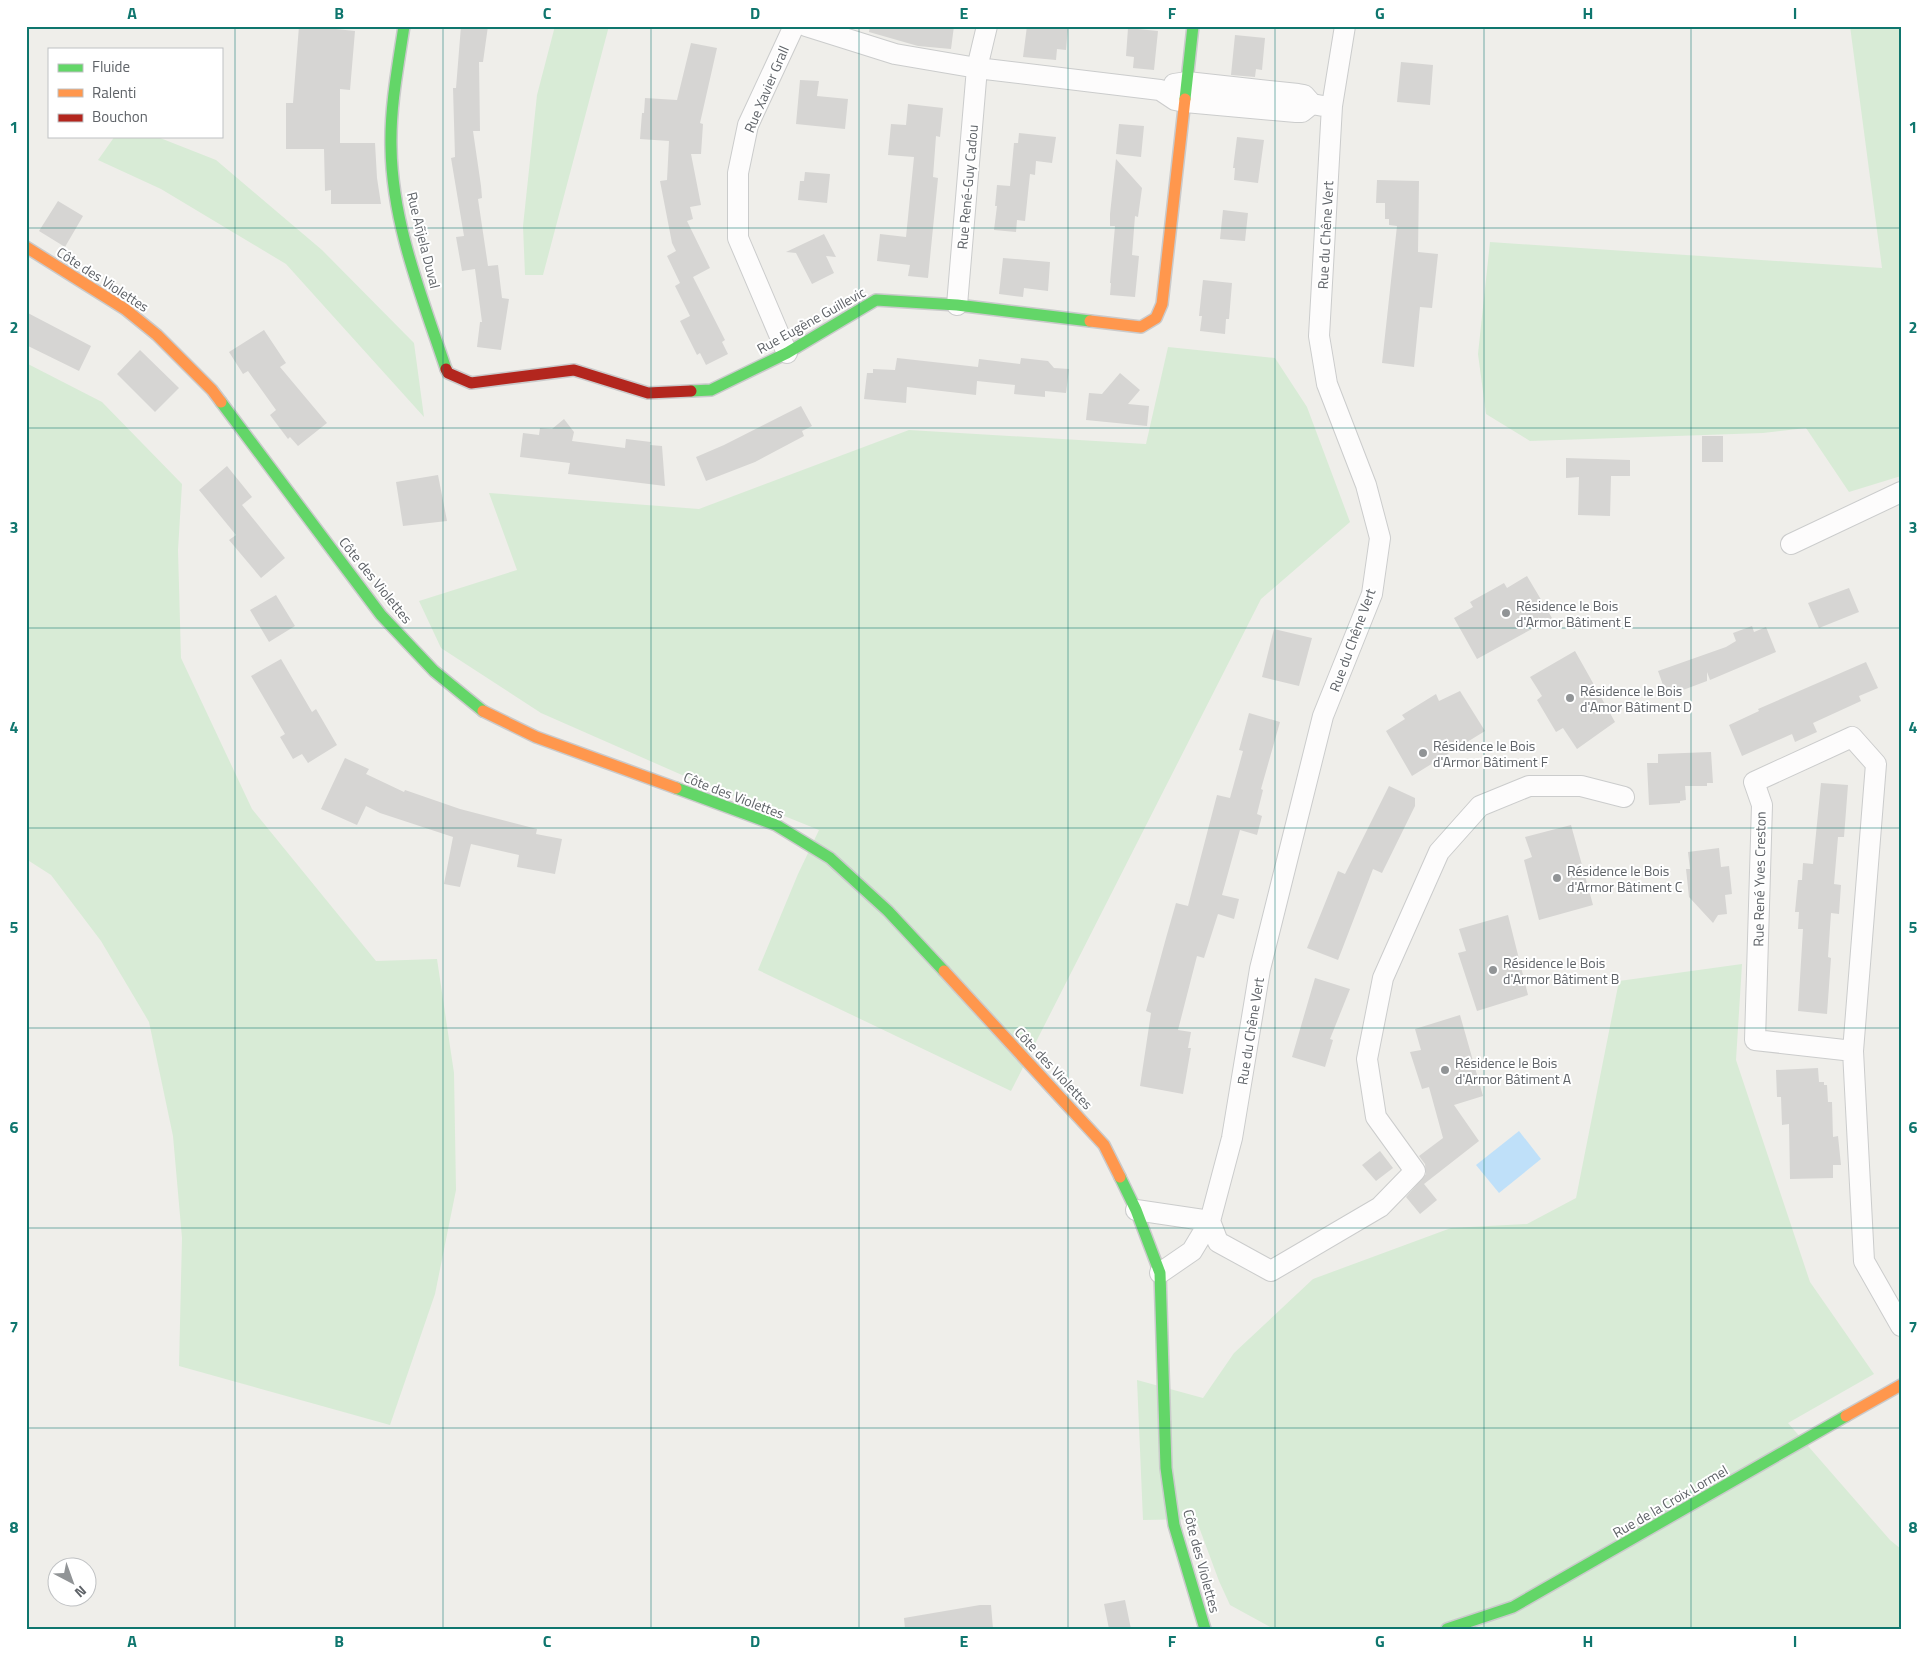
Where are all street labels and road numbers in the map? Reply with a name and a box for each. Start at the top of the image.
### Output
street label: Rue Xavier Grall [738,42,794,136]
street label: Rue René-Guy Cadou [951,124,983,250]
street label: Rue du Chêne Vert [1312,180,1338,290]
street label: Rue Añjela Duval [402,190,446,290]
street label: Côte des Violettes [53,241,153,317]
street label: Rue Eugène Guillevic [753,281,869,359]
street label: Côte des Violettes [334,532,418,628]
street label: Rue du Chêne Vert [1324,585,1380,695]
street label: Côte des Violettes [681,766,787,824]
street label: Rue René Yves Creston [1747,811,1771,947]
street label: Rue du Chêne Vert [1231,976,1269,1086]
street label: Côte des Violettes [1010,1022,1098,1114]
street label: Rue de la Croix Lormel [1608,1459,1732,1543]
street label: Côte des Violettes [1178,1507,1226,1615]

